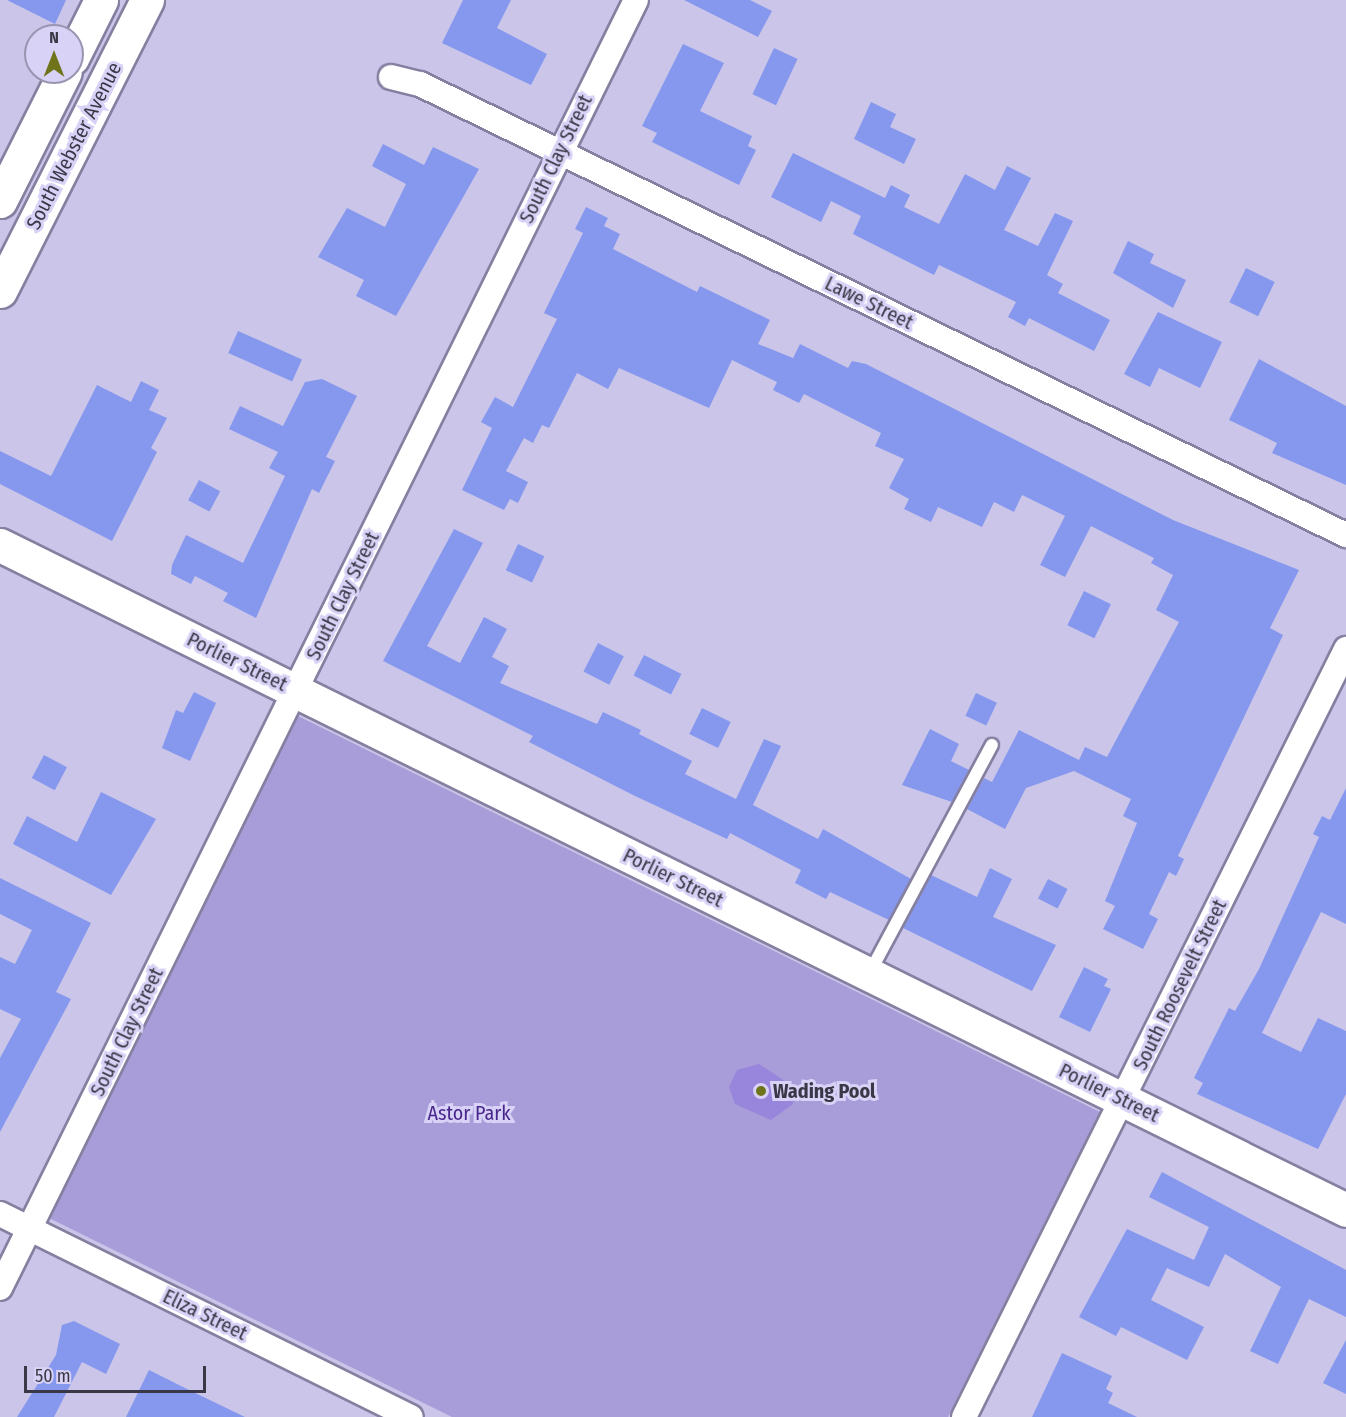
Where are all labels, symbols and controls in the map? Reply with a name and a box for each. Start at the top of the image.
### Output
north arrow [24,24,84,84]
text: N [49,28,59,47]
street label: South Webster Avenue [21,58,127,234]
street label: South Clay Street [515,91,597,227]
street label: Lawe Street [821,271,917,335]
street label: South Clay Street [302,528,384,664]
street label: Porlier Street [183,627,291,697]
street label: Porlier Street [619,843,727,913]
street label: South Roosevelt Street [1128,896,1232,1074]
street label: South Clay Street [86,964,168,1100]
street label: Porlier Street [1055,1058,1163,1128]
place label: Wading Pool [773,1079,876,1103]
marker: Wading Pool [754,1084,768,1098]
park label: Astor Park [427,1101,511,1125]
street label: Eliza Street [159,1284,251,1346]
scale bar [27,1354,208,1392]
text: 50 m [35,1365,71,1387]

